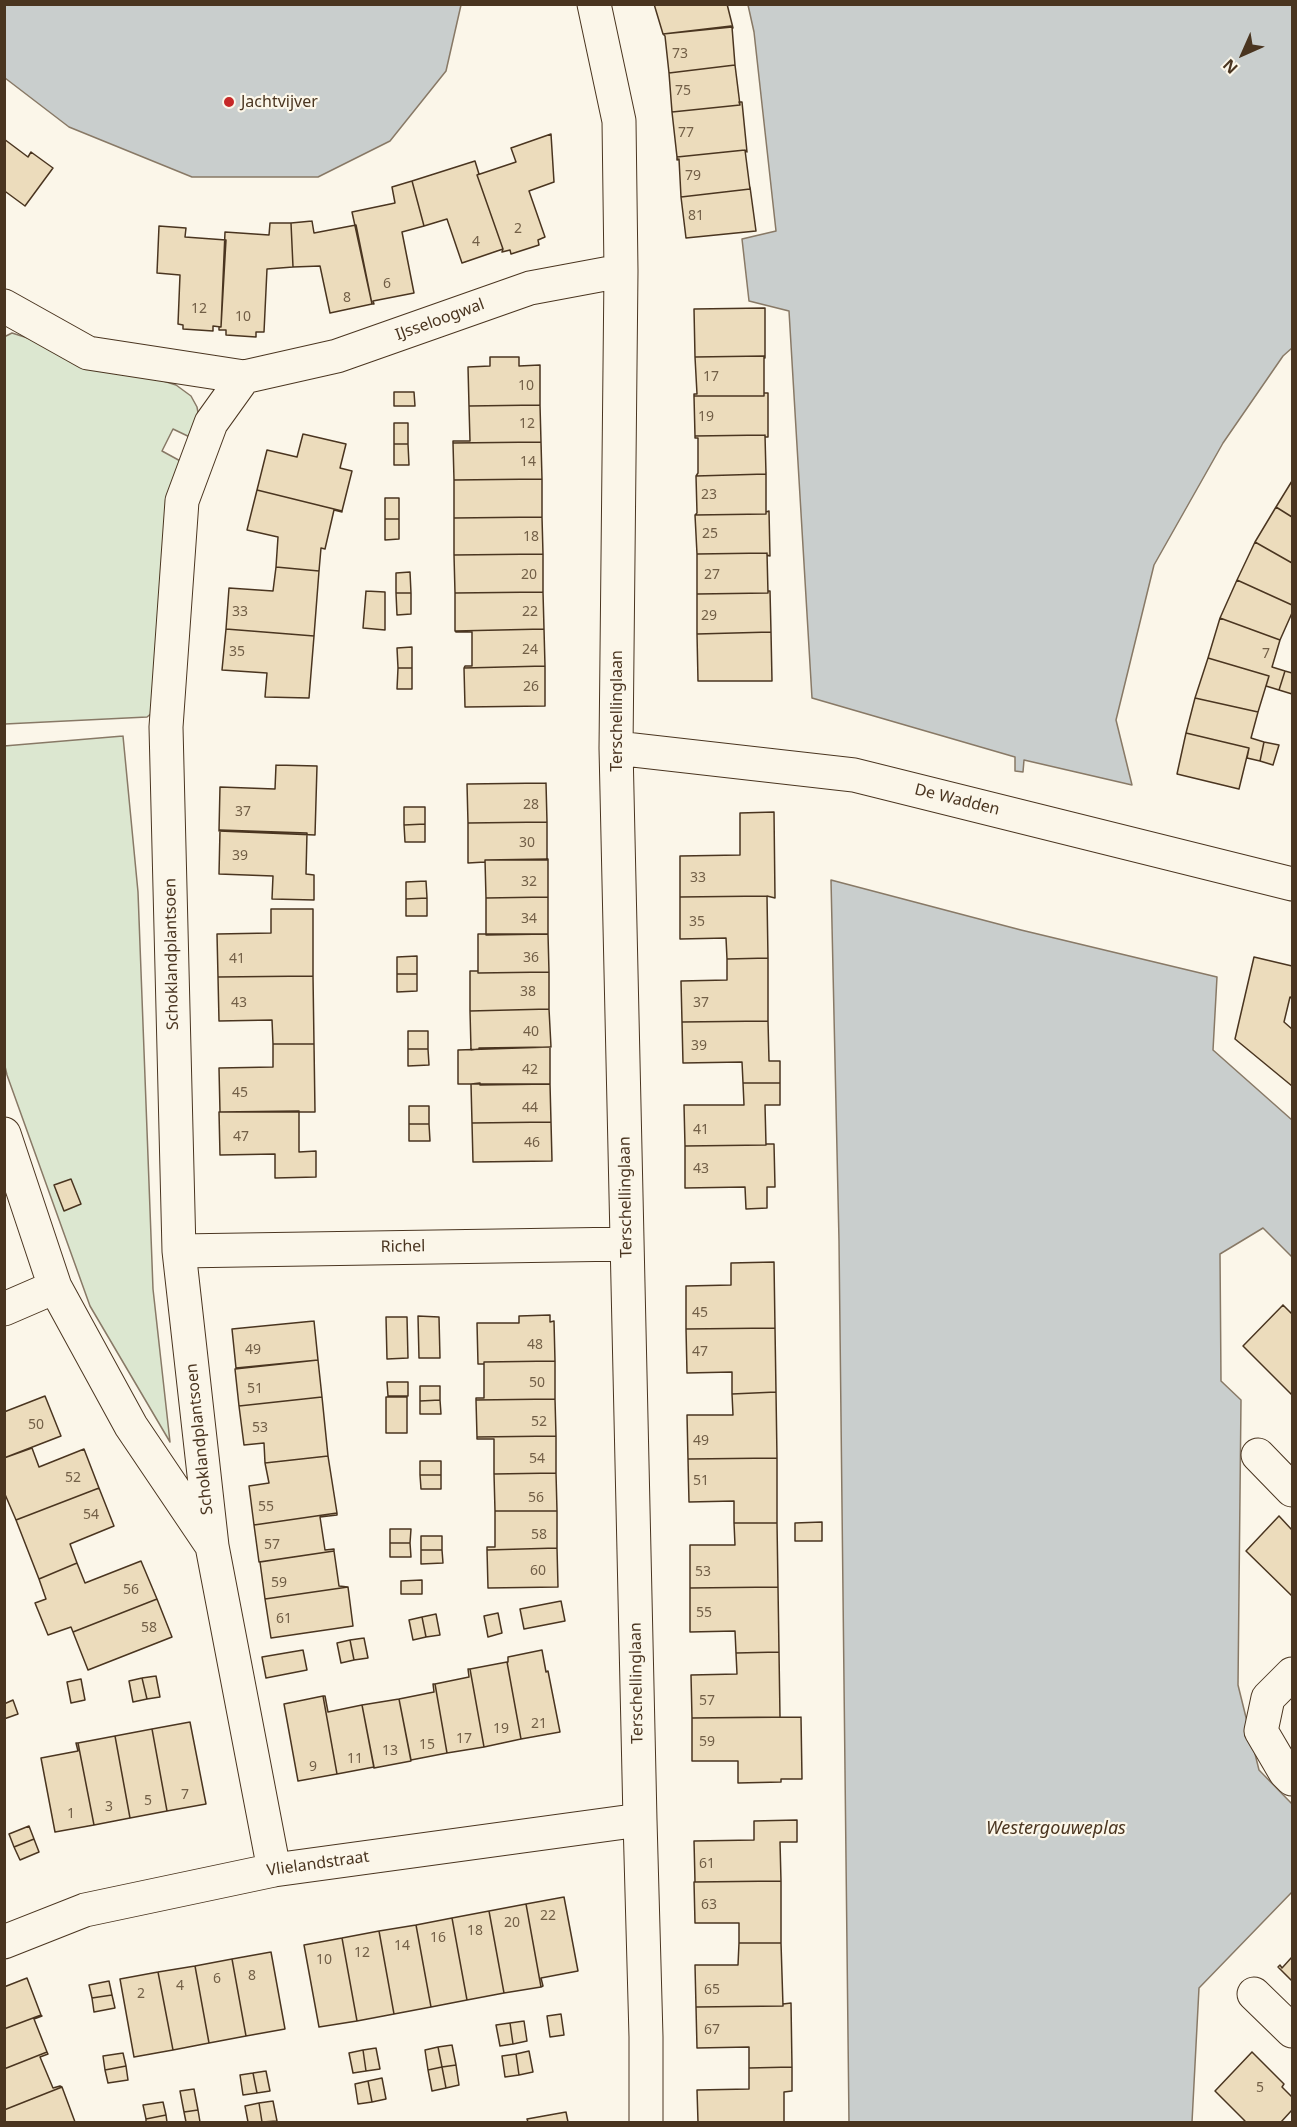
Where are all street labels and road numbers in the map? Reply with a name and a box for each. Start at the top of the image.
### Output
street label: IJsseloogwal [393,295,487,345]
street label: Terschellinglaan [607,650,627,772]
street label: De Wadden [912,780,1002,820]
street label: Schoklandplantsoen [161,878,183,1030]
street label: Terschellinglaan [615,1136,637,1258]
street label: Richel [380,1237,426,1257]
street label: Schoklandplantsoen [182,1362,218,1516]
street label: Terschellinglaan [626,1622,648,1744]
street label: Vlielandstraat [266,1847,370,1881]

